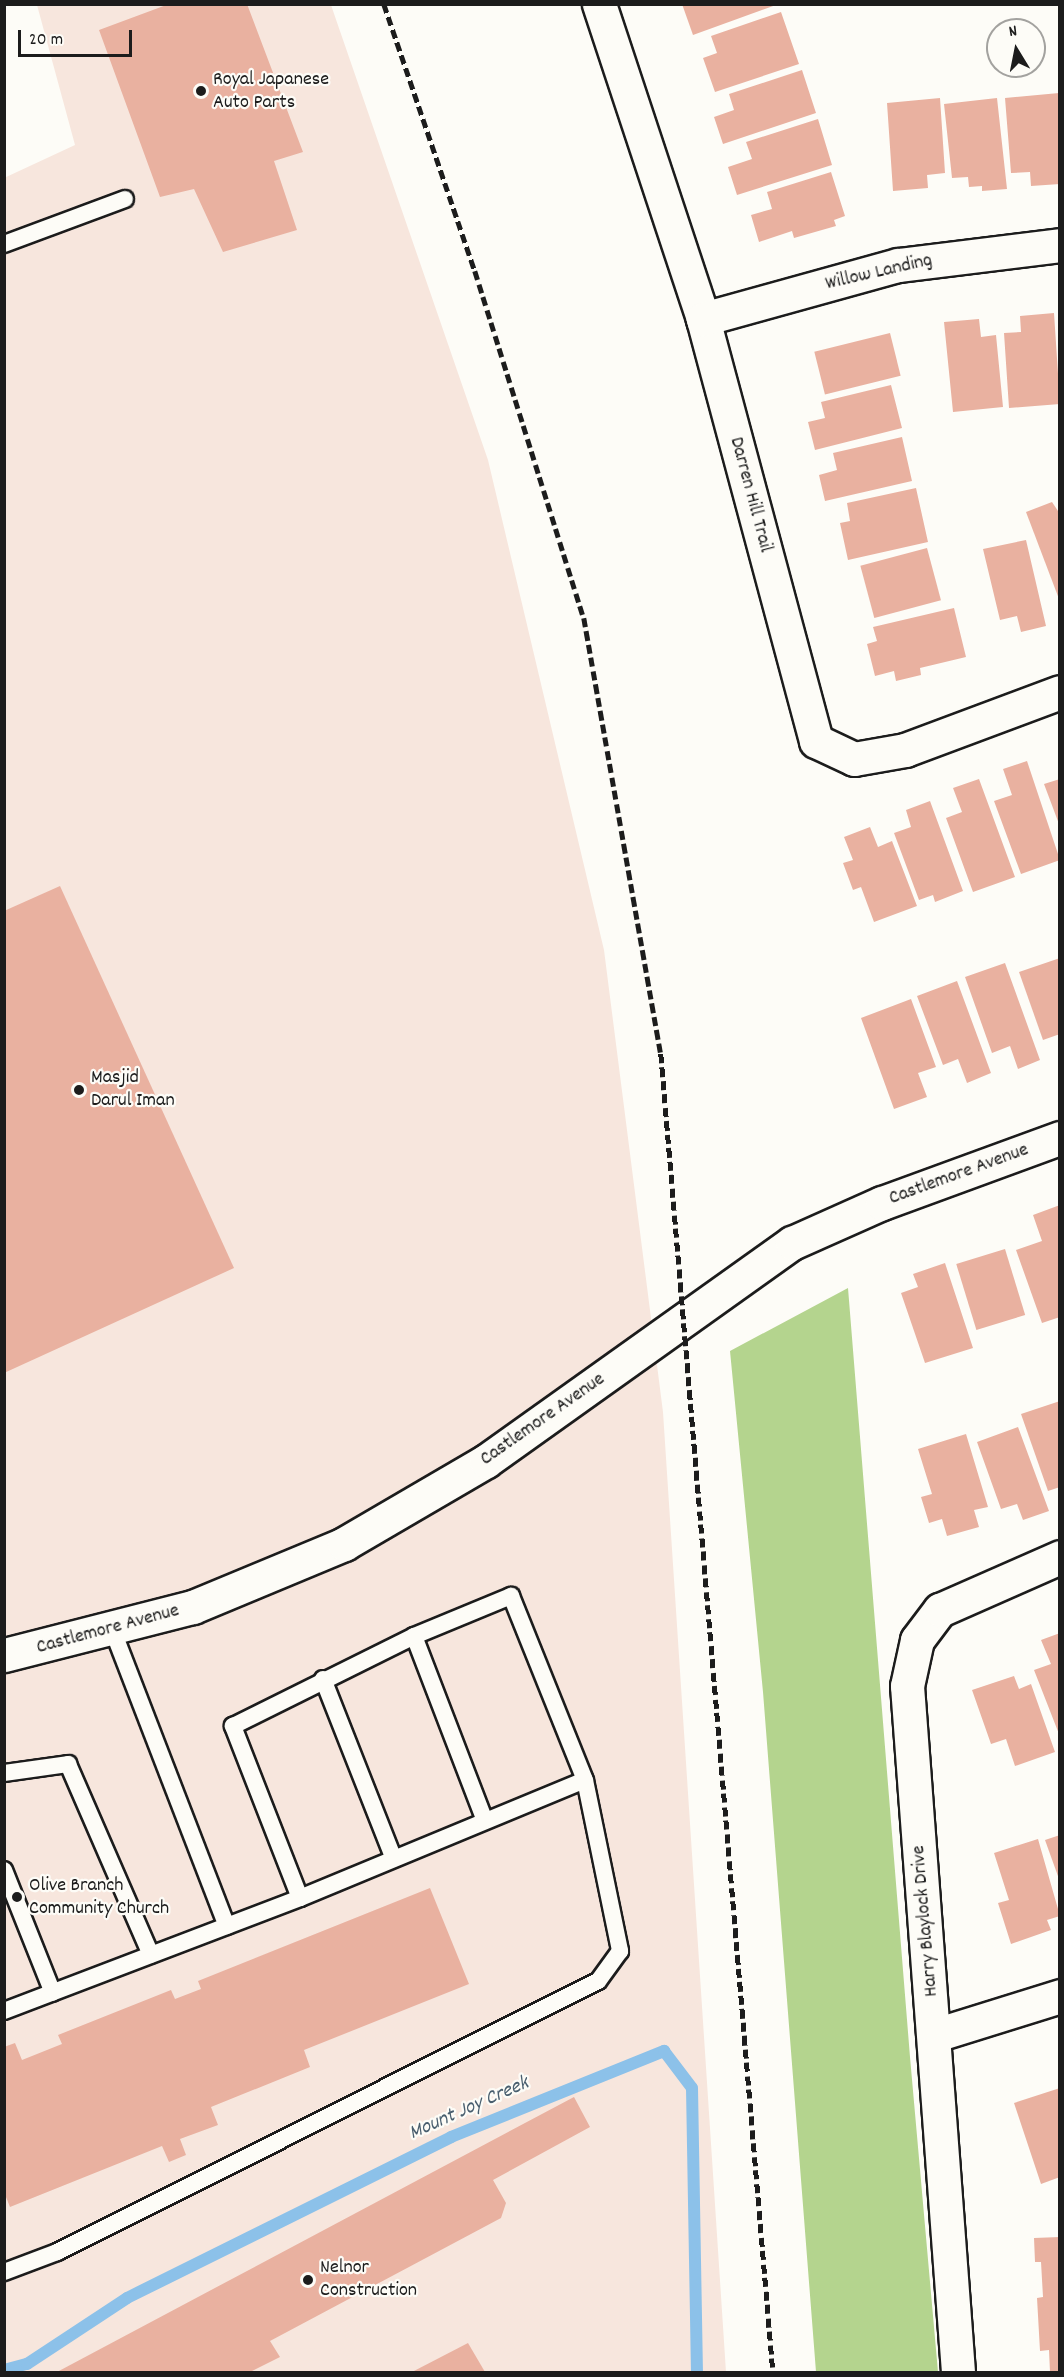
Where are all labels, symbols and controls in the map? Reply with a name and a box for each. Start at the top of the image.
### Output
scale bar [21,18,135,56]
north arrow [986,18,1046,78]
text: N [1007,20,1019,44]
text: 20 m [29,28,63,53]
place label: Royal Japanese Auto Parts [213,68,329,115]
marker: Royal Japanese Auto Parts [194,84,208,98]
street label: Willow Landing [823,249,935,297]
street label: Darren Hill Trail [723,435,777,555]
place label: Masjid Darul Iman [91,1066,175,1113]
marker: Masjid Darul Iman [72,1083,86,1097]
street label: Castlemore Avenue [886,1139,1032,1211]
street label: Castlemore Avenue [476,1368,610,1472]
street label: Castlemore Avenue [34,1599,182,1661]
street label: Harry Blaylock Drive [907,1844,945,1998]
place label: Olive Branch Community Church [29,1874,169,1921]
marker: Olive Branch Community Church [10,1890,24,1904]
water label: Mount Joy Creek [405,2071,533,2147]
place label: Nelnor Construction [320,2256,417,2303]
marker: Nelnor Construction [301,2273,315,2287]

